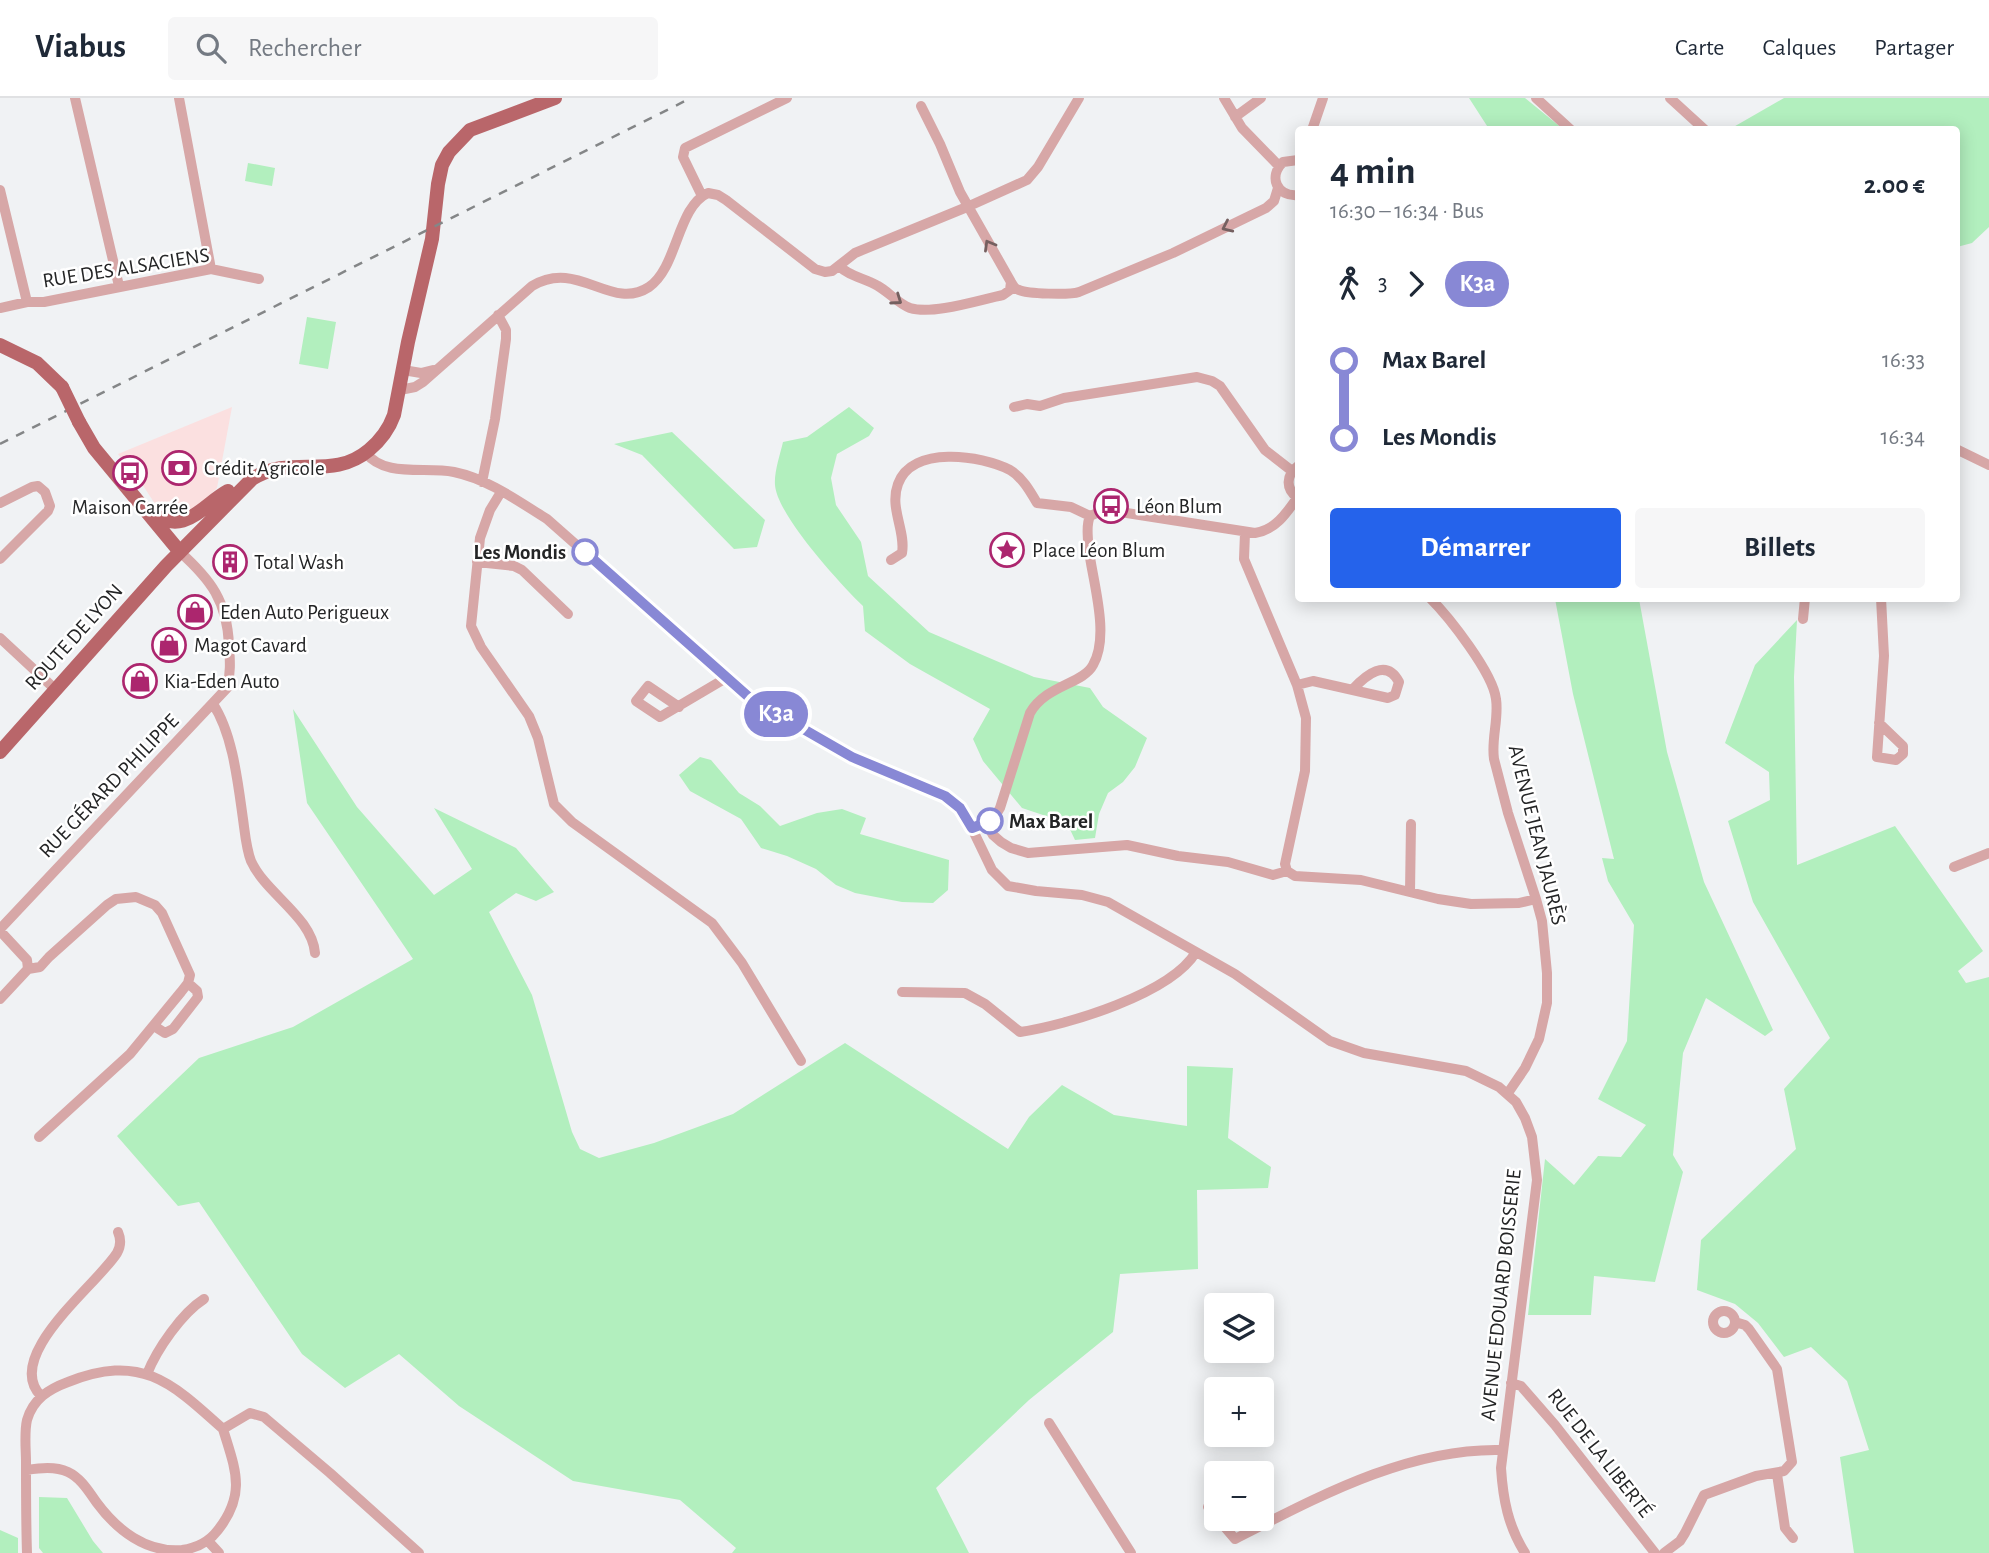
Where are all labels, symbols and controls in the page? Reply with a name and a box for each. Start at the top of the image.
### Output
search box [168,17,658,80]
icon: search [192,29,230,67]
text: Viabus [35,31,126,64]
text: Rechercher [248,35,361,61]
text: Carte [1675,36,1724,60]
text: Calques [1762,36,1836,60]
text: Partager [1874,36,1954,60]
text: 4 min [1330,153,1416,191]
text: 2.00 € [1864,172,1925,198]
text: 16:30 – 16:34 · Bus [1330,200,1484,223]
one-way arrow [1221,219,1234,233]
one-way arrow [984,239,997,252]
street label: RUE DES ALSACIENS [41,244,211,292]
icon: walk [1330,265,1368,303]
icon: forward [1397,265,1435,303]
text: 3 [1378,272,1387,295]
text: K3a [1459,272,1495,296]
one-way arrow [889,292,902,304]
text: Max Barel [1382,347,1486,373]
text: 16:33 [1882,349,1925,372]
text: Les Mondis [1382,424,1496,450]
text: 16:34 [1880,426,1925,449]
bank icon: Crédit Agricole [160,449,198,487]
bus stop icon: Maison Carrée [111,454,149,492]
place label: Crédit Agricole [204,458,325,479]
bus stop icon: Léon Blum [1092,487,1130,525]
place label: Léon Blum [1136,496,1222,517]
place label: Maison Carrée [72,497,188,518]
button: Démarrer [1330,508,1621,588]
button: Billets [1635,508,1925,588]
place icon: Place Léon Blum [988,531,1026,569]
marker: Les Mondis [572,539,598,565]
place label: Place Léon Blum [1032,540,1165,561]
place label: Les Mondis [474,542,566,563]
building icon: Total Wash [211,543,249,581]
place label: Total Wash [254,552,344,573]
street label: ROUTE DE LYON [21,580,127,694]
shop icon: Eden Auto Perigueux [176,593,214,631]
place label: Eden Auto Perigueux [220,602,389,623]
shop icon: Magot Cavard [150,626,188,664]
place label: Magot Cavard [194,635,307,656]
shop icon: Kia-Eden Auto [121,662,159,700]
place label: Kia-Eden Auto [164,671,280,692]
line badge: K3a [736,691,816,737]
text: K3a [758,702,794,726]
street label: RUE GÉRARD PHILIPPE [34,709,183,862]
street label: AVENUE JEAN JAURÈS [1505,743,1571,927]
marker: Max Barel [977,808,1003,834]
place label: Max Barel [1009,811,1093,832]
street label: AVENUE EDOUARD BOISSERIE [1477,1168,1525,1422]
map controls [1204,1293,1274,1531]
button: layers [1204,1293,1274,1363]
button: + [1204,1377,1274,1447]
street label: RUE DE LA LIBERTÉ [1544,1384,1658,1521]
button: − [1204,1461,1274,1531]

